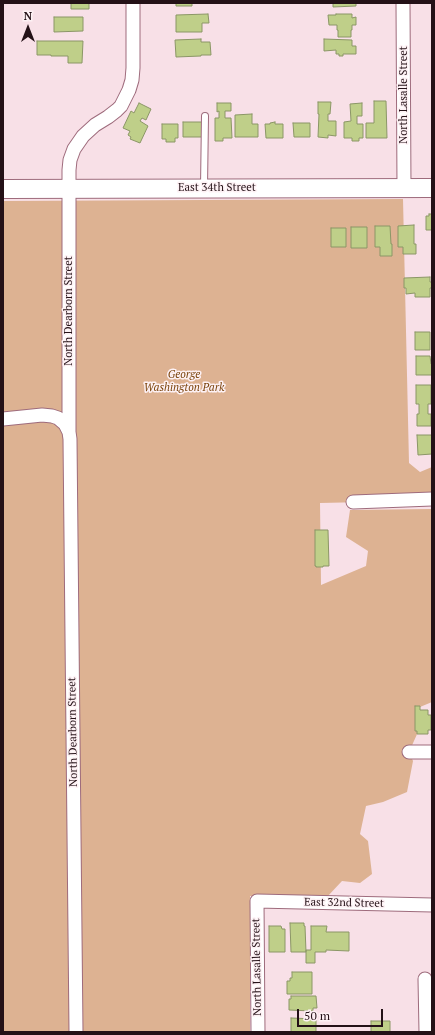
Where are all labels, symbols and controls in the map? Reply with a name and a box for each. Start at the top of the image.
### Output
north arrow [8,8,48,48]
text: N [24,9,32,23]
street label: North Lasalle Street [397,46,411,144]
street label: East 34th Street [178,181,256,195]
street label: North Dearborn Street [62,256,76,366]
park label: George Washington Park [144,368,224,394]
street label: North Dearborn Street [65,677,81,787]
street label: East 32nd Street [304,896,384,910]
street label: North Lasalle Street [250,918,264,1016]
scale bar [299,1001,385,1027]
text: 50 m [304,1008,330,1023]

